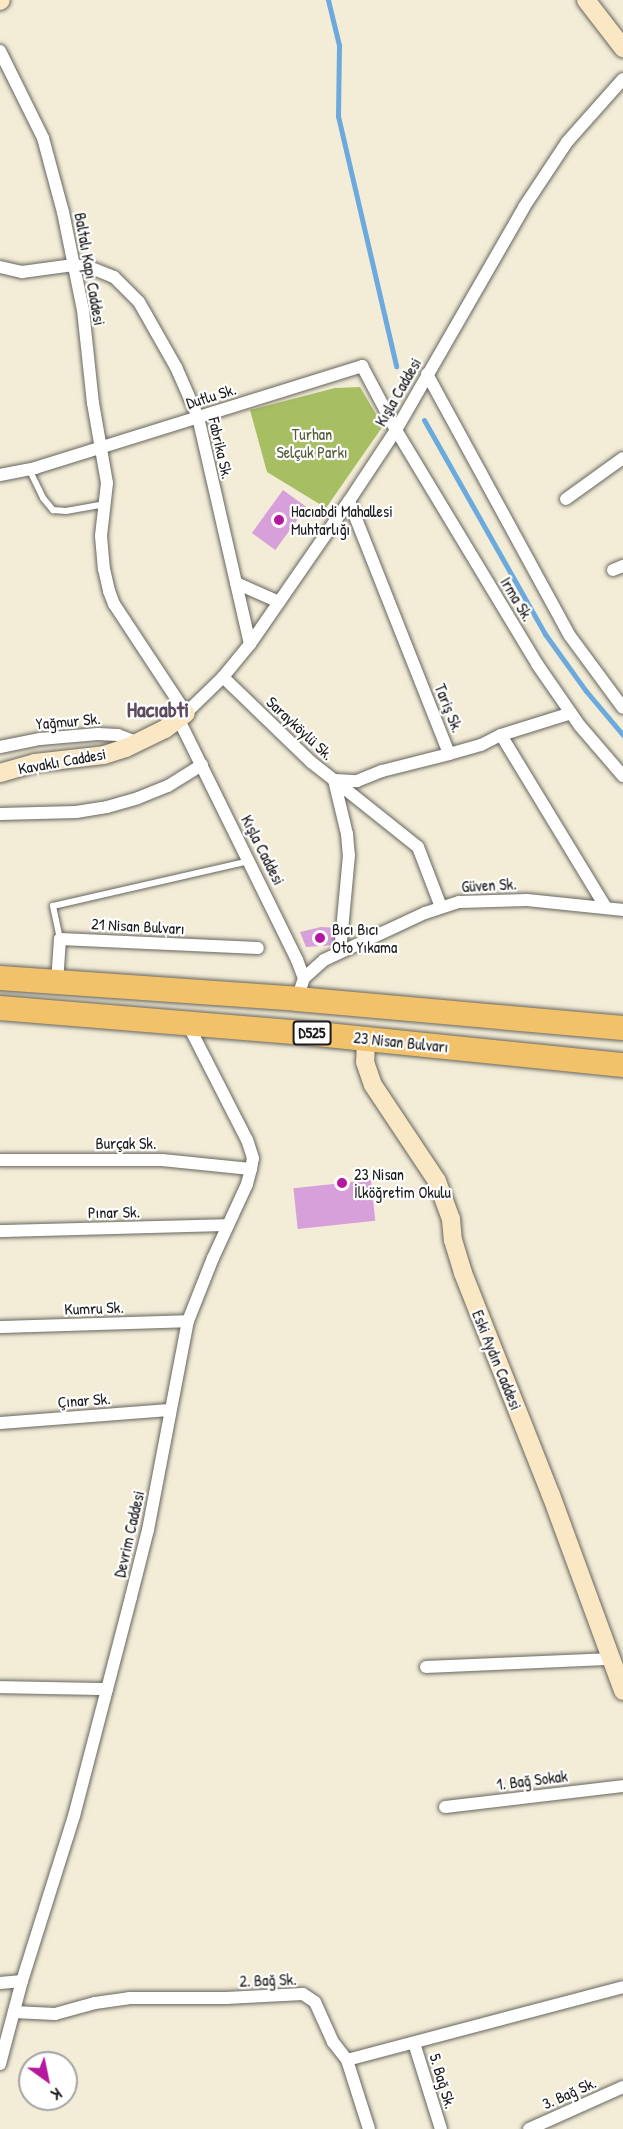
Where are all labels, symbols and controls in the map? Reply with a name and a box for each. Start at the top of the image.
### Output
street label: Baltalı Kapı Caddesi [71,211,109,327]
street label: Kışla Caddesi [371,354,425,430]
street label: Dutlu Sk. [184,379,238,413]
street label: Fabrika Sk. [205,415,237,481]
park label: Turhan Selçuk Parkı [276,424,348,462]
place label: Hacıabdi Mahallesi Muhtarlığı [291,501,393,539]
marker: Hacıabdi Mahallesi Muhtarlığı [272,513,286,527]
street label: Irma Sk. [496,573,538,625]
street label: Tariş Sk. [431,681,467,735]
street label: Sarayköylü Sk. [263,692,337,764]
district label: Hacıabti [127,697,189,723]
street label: Yağmur Sk. [35,709,101,733]
street label: Kavaklı Caddesi [16,744,108,778]
street label: Kışla Caddesi [237,812,289,888]
street label: Güven Sk. [461,874,517,896]
street label: 21 Nisan Bulvarı [91,914,185,938]
place label: Bıcı Bıcı Oto Yıkama [332,919,397,957]
marker: Bıcı Bıcı Oto Yıkama [313,931,327,945]
road number: D525 [292,1021,332,1045]
street label: 23 Nisan Bulvarı [353,1027,449,1057]
street label: Burçak Sk. [96,1133,156,1153]
place label: 23 Nisan İlköğretim Okulu [354,1164,451,1202]
marker: 23 Nisan İlköğretim Okulu [335,1176,349,1190]
street label: Pınar Sk. [88,1202,140,1222]
street label: Kumru Sk. [64,1297,124,1319]
street label: Eski Aydın Caddesi [468,1307,526,1413]
street label: Çınar Sk. [57,1389,111,1411]
street label: Devrim Caddesi [110,1489,148,1579]
street label: 1. Bağ Sokak [495,1766,569,1794]
street label: 2. Bağ Sk. [239,1969,297,1991]
north arrow [18,2051,78,2111]
street label: 5. Bağ Sk. [426,2051,460,2111]
street label: 3. Bağ Sk. [539,2073,599,2113]
text: K [47,2083,66,2106]

